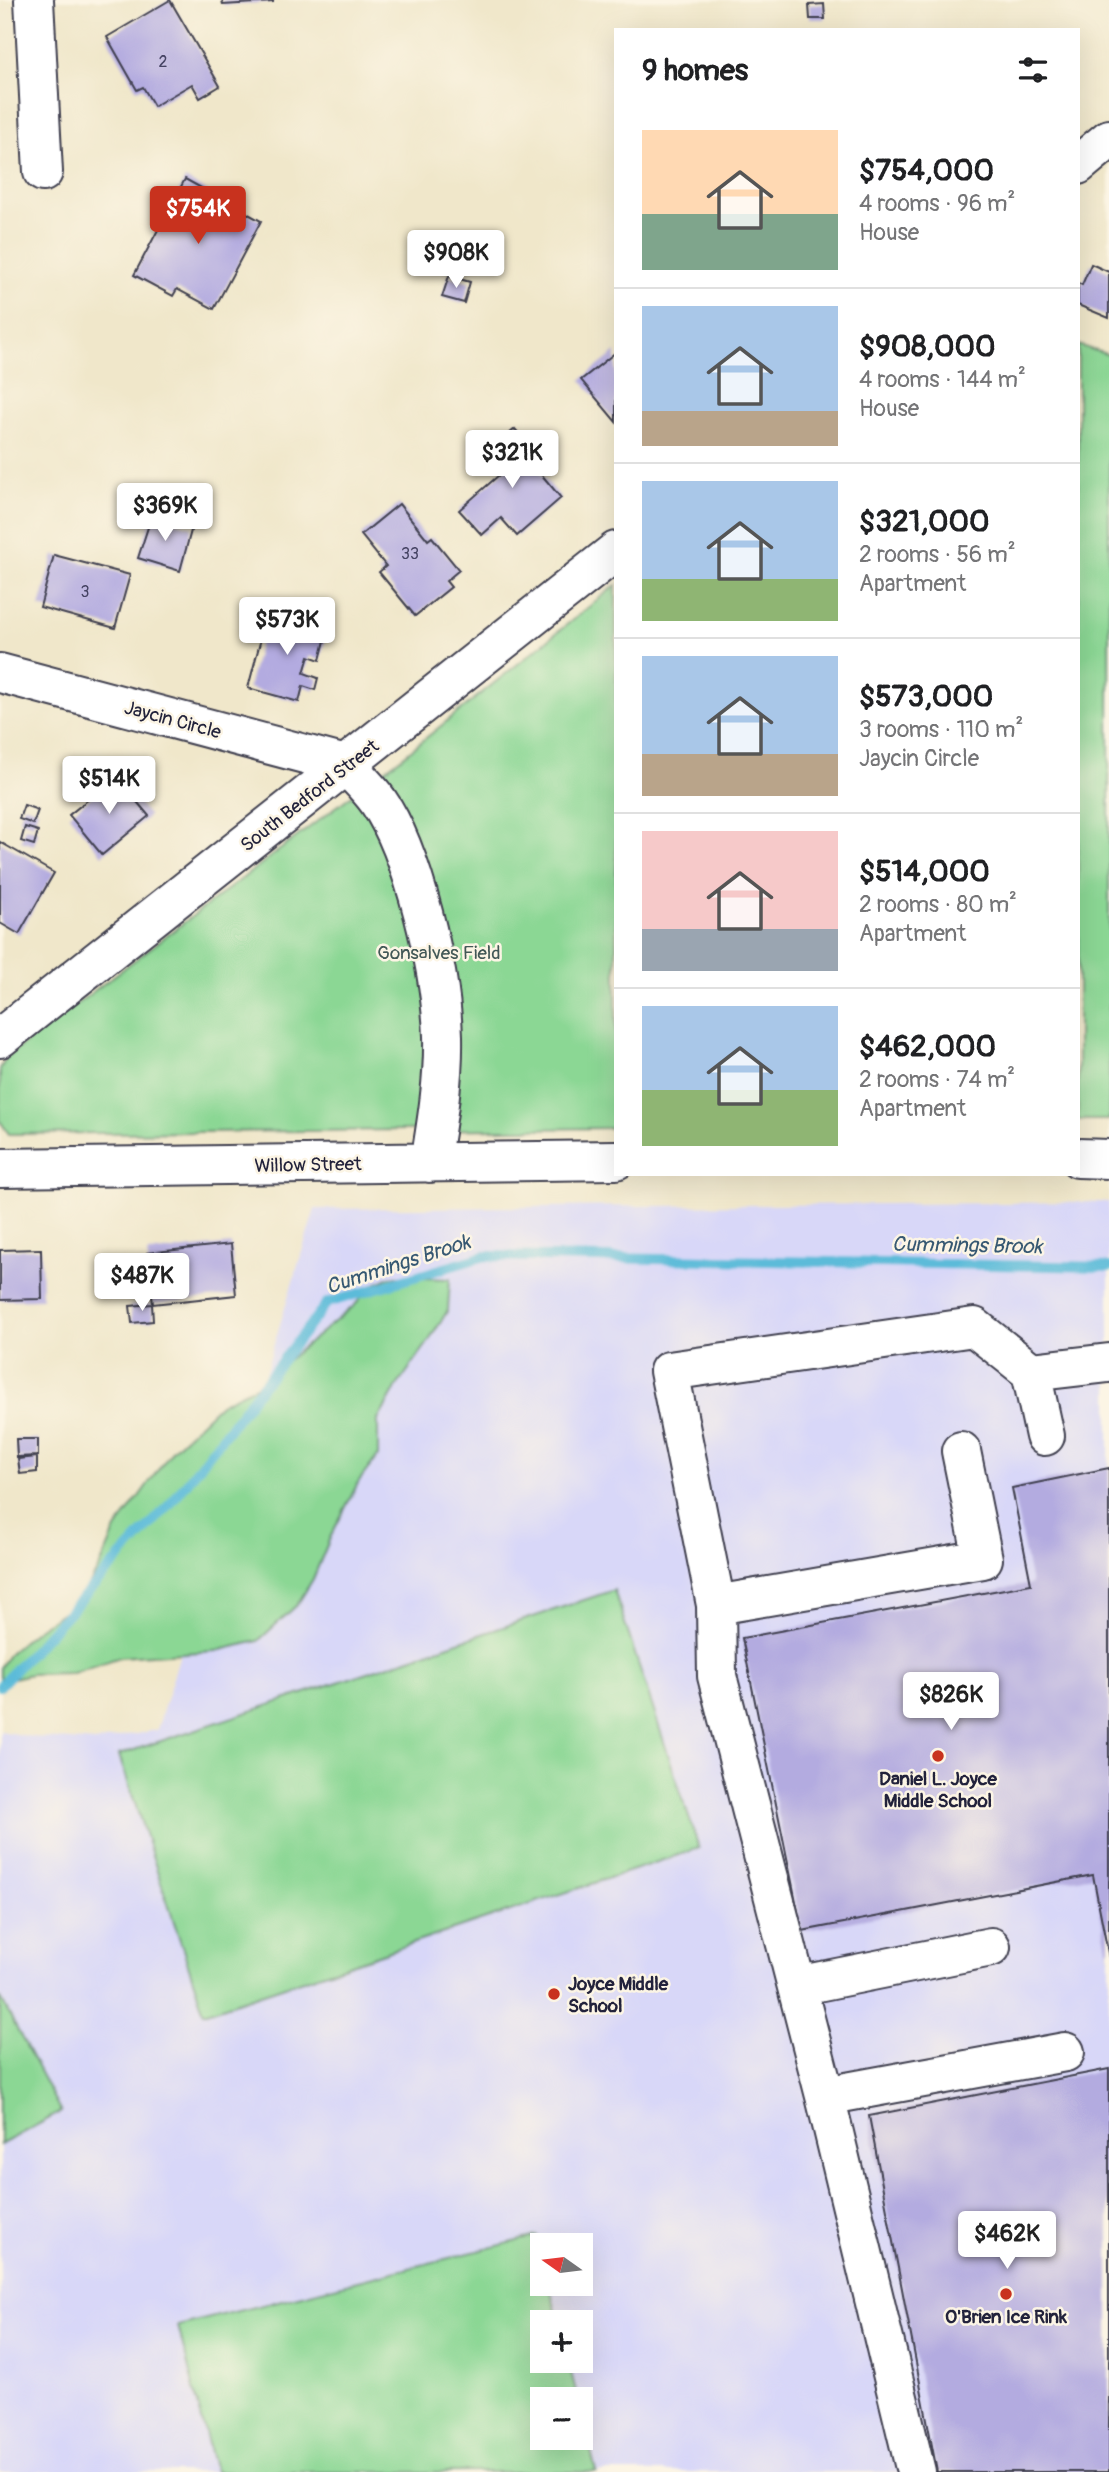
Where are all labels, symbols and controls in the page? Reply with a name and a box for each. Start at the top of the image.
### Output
icon: filters [1014,51,1052,89]
house number: 2 [159,52,168,72]
text: 9 homes [642,52,748,89]
text: $754,000 [859,152,994,189]
icon: home [698,158,782,242]
pin: $754K [149,187,247,246]
text: 4 rooms · 96 m² [859,189,1015,218]
text: $754K [166,194,230,223]
text: House [859,218,919,247]
pin: $908K [407,230,505,290]
text: $908K [423,238,489,267]
text: $908,000 [859,328,995,365]
icon: home [698,334,782,418]
text: 4 rooms · 144 m² [859,365,1026,394]
text: House [859,394,919,423]
pin: $321K [463,430,561,490]
text: $321K [481,438,543,467]
pin: $369K [116,484,214,543]
text: $369K [133,491,197,520]
text: $321,000 [859,503,990,540]
icon: home [698,509,782,593]
text: 2 rooms · 56 m² [859,540,1016,569]
house number: 33 [401,544,419,564]
text: Apartment [859,569,966,598]
house number: 3 [81,582,90,602]
pin: $573K [238,598,336,657]
text: $573K [255,605,319,634]
text: $573,000 [859,678,993,715]
icon: home [698,684,782,768]
street label: Jaycin Circle [122,696,224,745]
text: 3 rooms · 110 m² [859,715,1023,744]
street label: South Bedford Street [236,734,384,857]
text: Jaycin Circle [859,744,979,773]
pin: $514K [60,756,158,816]
text: $514K [78,764,140,793]
text: $514,000 [859,853,990,890]
icon: home [698,859,782,943]
text: 2 rooms · 80 m² [859,890,1017,919]
text: Apartment [859,919,966,948]
park label: Gonsalves Field [377,941,501,965]
text: $462,000 [859,1028,996,1065]
icon: home [698,1034,782,1118]
text: 2 rooms · 74 m² [859,1065,1015,1094]
text: Apartment [859,1094,966,1123]
street label: Willow Street [254,1152,362,1178]
water label: Cummings Brook [322,1228,476,1301]
water label: Cummings Brook [892,1231,1045,1260]
pin: $487K [93,1254,191,1313]
text: $487K [110,1261,174,1290]
pin: $826K [902,1672,1000,1732]
text: $826K [919,1680,983,1709]
marker: Daniel L. Joyce Middle School [930,1748,946,1764]
place label: Daniel L. Joyce Middle School [879,1767,998,1813]
place label: Joyce Middle School [568,1972,669,2018]
marker: Joyce Middle School [546,1986,562,2002]
pin: $462K [958,2212,1056,2271]
text: $462K [974,2219,1040,2248]
north arrow [530,2233,593,2296]
map controls [530,2233,593,2450]
marker: O'Brien Ice Rink [998,2286,1014,2302]
place label: O'Brien Ice Rink [945,2305,1068,2329]
button: + [530,2310,593,2373]
button: − [530,2387,593,2450]

